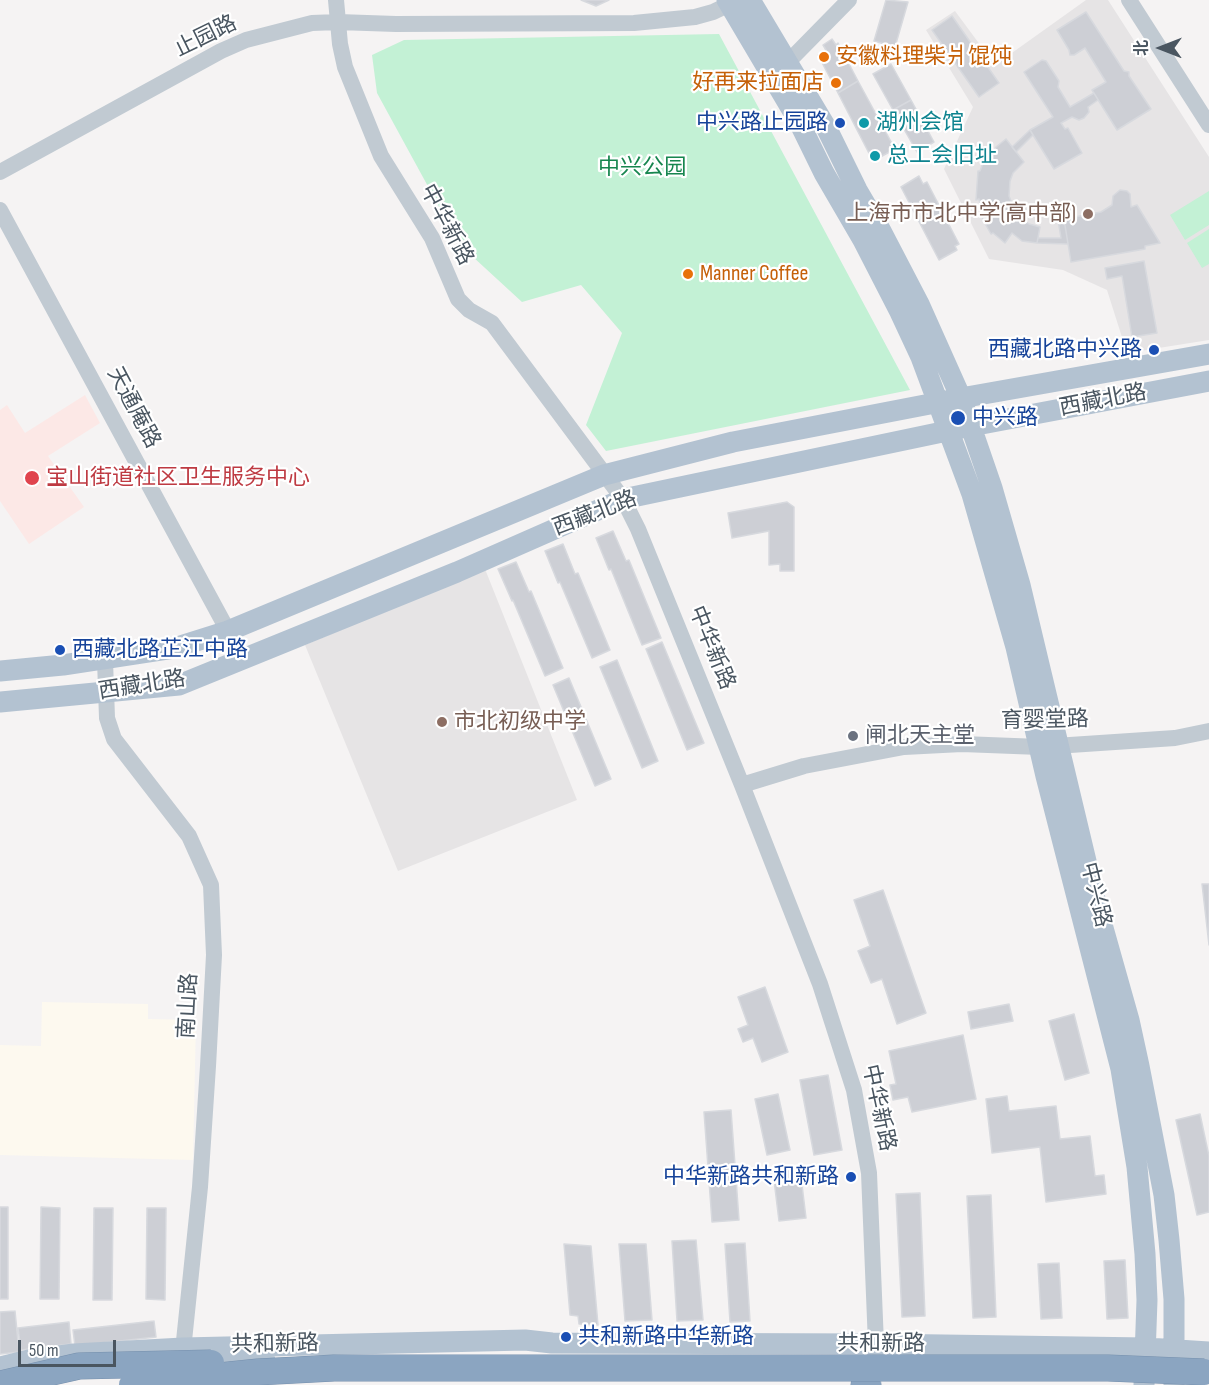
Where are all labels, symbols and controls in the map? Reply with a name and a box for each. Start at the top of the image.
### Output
street label: 止园路 [171,11,241,63]
north arrow [1131,18,1191,78]
text: 北 [1133,40,1152,56]
place label: 安徽料理柴爿馄饨 [836,44,1012,70]
marker: 安徽料理柴爿馄饨 [817,50,831,64]
place label: 好再来拉面店 [692,70,824,96]
marker: 好再来拉面店 [829,76,843,90]
place label: 中兴路止园路 [696,110,828,136]
place label: 湖州会馆 [876,110,964,136]
marker: 中兴路止园路 [833,116,847,130]
marker: 湖州会馆 [857,116,871,130]
place label: 总工会旧址 [887,143,997,169]
marker: 总工会旧址 [868,149,882,163]
park label: 中兴公园 [598,155,686,181]
street label: 中华新路 [414,180,478,270]
place label: 上海市市北中学(高中部) [846,201,1076,227]
marker: 上海市市北中学(高中部) [1081,207,1095,221]
place label: Manner Coffee [700,261,808,287]
marker: Manner Coffee [681,267,695,281]
place label: 西藏北路中兴路 [988,337,1142,363]
marker: 西藏北路中兴路 [1147,343,1161,357]
street label: 天通庵路 [101,363,165,453]
street label: 西藏北路 [1057,380,1149,422]
place label: 中兴路 [972,405,1038,431]
marker: 中兴路 [949,409,967,427]
place label: 宝山街道社区卫生服务中心 [46,465,310,491]
marker: 宝山街道社区卫生服务中心 [23,469,41,487]
street label: 西藏北路 [549,486,641,542]
street label: 中华新路 [682,602,740,694]
place label: 西藏北路芷江中路 [72,637,248,663]
marker: 西藏北路芷江中路 [53,643,67,657]
street label: 西藏北路 [96,666,188,706]
street label: 育婴堂路 [1001,707,1089,735]
place label: 市北初级中学 [454,709,586,735]
marker: 市北初级中学 [435,715,449,729]
place label: 闸北天主堂 [865,723,975,749]
marker: 闸北天主堂 [846,729,860,743]
street label: 中兴路 [1074,860,1116,930]
street label: 南山路 [174,972,204,1040]
street label: 中华新路 [856,1062,900,1154]
place label: 中华新路共和新路 [663,1164,839,1190]
marker: 中华新路共和新路 [844,1170,858,1184]
place label: 共和新路中华新路 [578,1324,754,1350]
scale bar [21,1328,118,1366]
marker: 共和新路中华新路 [559,1330,573,1344]
street label: 共和新路 [231,1331,319,1359]
street label: 共和新路 [837,1331,925,1357]
text: 50 m [29,1340,59,1361]

